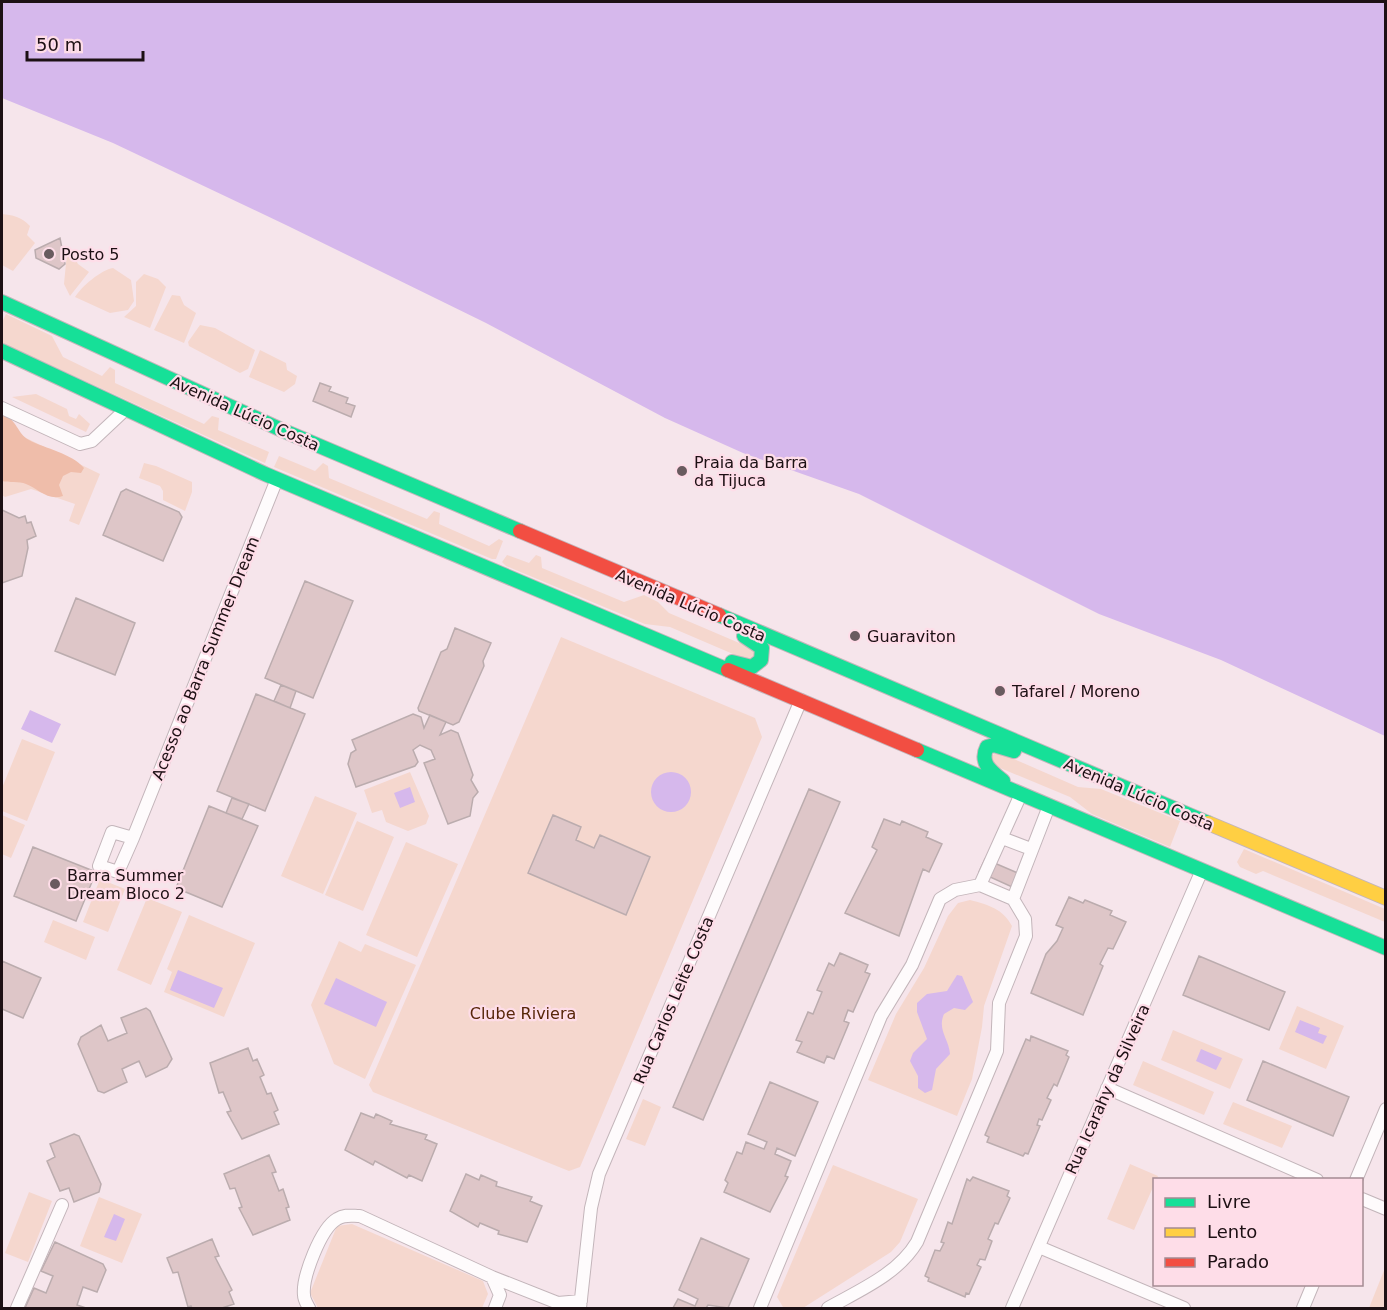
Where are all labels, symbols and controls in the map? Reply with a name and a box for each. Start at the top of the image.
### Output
scale bar [27,24,142,62]
text: 50 m [36,34,82,55]
place label: Posto 5 [61,245,120,264]
marker: Posto 5 [42,247,56,261]
street label: Avenida Lúcio Costa [167,372,322,455]
place label: Praia da Barra da Tijuca [694,453,808,490]
marker: Praia da Barra da Tijuca [675,464,689,478]
street label: Acesso ao Barra Summer Dream [148,534,263,783]
street label: Avenida Lúcio Costa [613,565,769,646]
place label: Guaraviton [867,627,956,646]
marker: Guaraviton [848,629,862,643]
place label: Tafarel / Moreno [1011,682,1140,701]
marker: Tafarel / Moreno [993,684,1007,698]
street label: Avenida Lúcio Costa [1061,754,1217,835]
place label: Barra Summer Dream Bloco 2 [67,866,185,903]
marker: Barra Summer Dream Bloco 2 [48,877,62,891]
street label: Rua Carlos Leite Costa [630,914,717,1087]
street label: Rua Icarahy da Silveira [1061,1001,1154,1177]
park label: Clube Riviera [470,1004,576,1023]
legend [1153,1178,1363,1286]
text: Livre [1207,1191,1251,1212]
text: Lento [1207,1221,1257,1242]
text: Parado [1207,1251,1269,1272]

